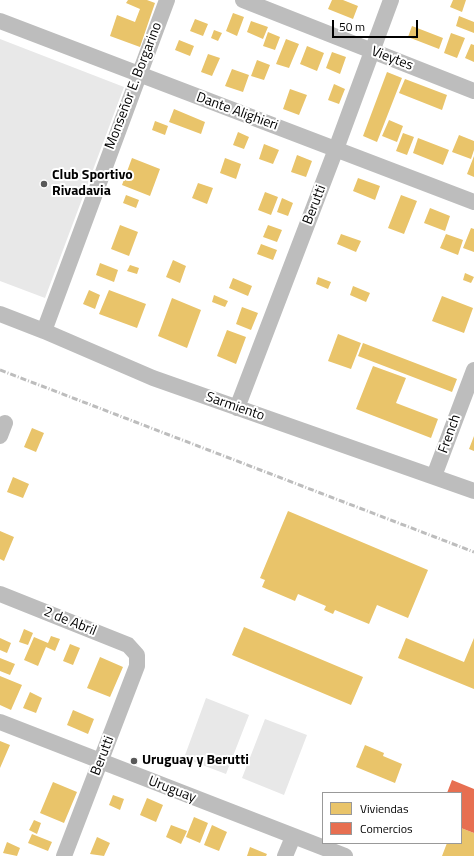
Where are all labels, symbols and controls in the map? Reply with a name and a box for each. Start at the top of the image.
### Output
scale bar [334,12,420,38]
text: 50 m [339,17,365,36]
street label: Monseñor E. Borgarino [102,20,166,152]
street label: Vieytes [369,43,415,75]
street label: Dante Alighieri [194,89,280,135]
place label: Club Sportivo Rivadavia [52,168,133,200]
marker: Club Sportivo Rivadavia [39,179,49,189]
street label: Berutti [300,183,330,227]
street label: Sarmiento [203,389,267,425]
street label: French [435,412,465,456]
street label: 2 de Abril [41,604,99,640]
street label: Berutti [88,734,118,778]
place label: Uruguay y Berutti [142,753,249,769]
marker: Uruguay y Berutti [129,756,139,766]
street label: Uruguay [146,773,198,807]
legend [322,792,462,844]
text: Viviendas [360,799,408,818]
text: Comercios [360,819,413,838]

